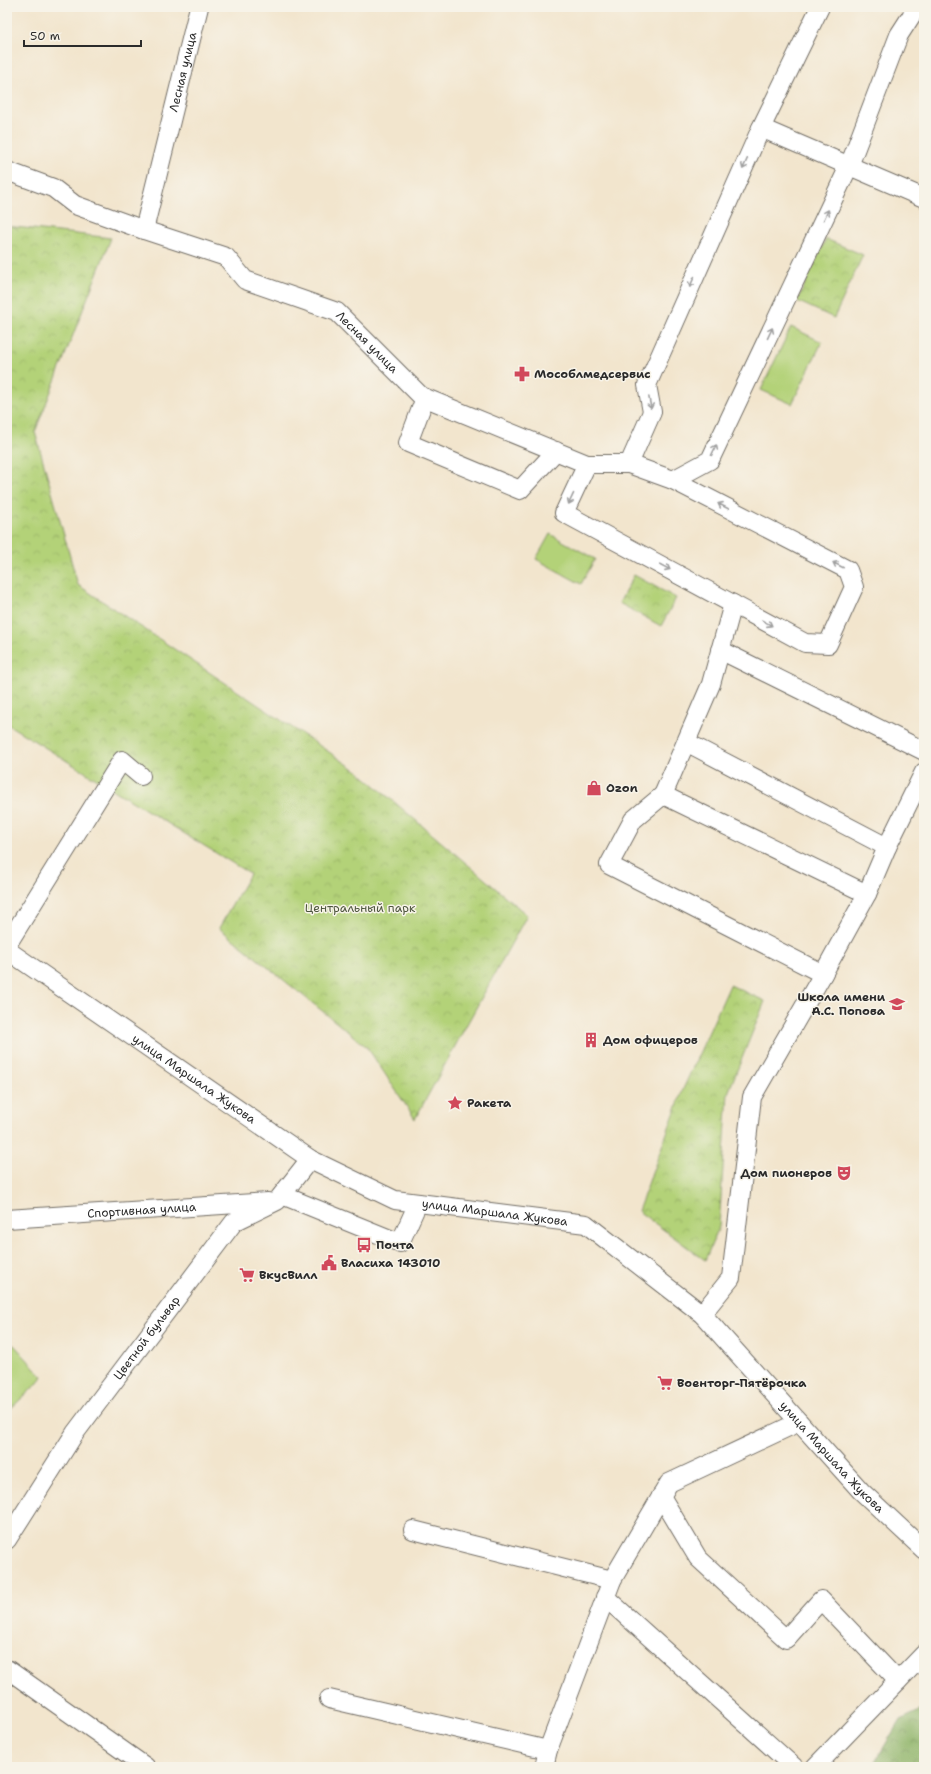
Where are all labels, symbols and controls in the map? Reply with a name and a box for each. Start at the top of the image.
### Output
scale bar [24,22,141,48]
text: 50 m [30,28,60,44]
street label: Лесная улица [165,30,201,114]
one-way arrow [741,157,748,169]
one-way arrow [823,209,830,221]
one-way arrow [688,276,695,288]
street label: Лесная улица [332,307,402,377]
one-way arrow [767,327,774,339]
pharmacy icon: Мособлмедсервис [513,365,531,383]
place label: Мособлмедсервис [534,366,651,382]
one-way arrow [647,396,655,409]
one-way arrow [711,444,718,456]
one-way arrow [567,493,574,505]
one-way arrow [717,502,729,509]
one-way arrow [833,561,845,568]
one-way arrow [659,564,671,572]
one-way arrow [761,619,773,627]
shop icon: Ozon [585,779,603,797]
place label: Ozon [606,780,638,796]
park label: Центральный парк [305,900,416,916]
place label: Школа имени А.С. Попова [797,989,886,1019]
school or university icon: Школа имени А.С. Попова [888,995,906,1013]
street label: улица Маршала Жукова [129,1031,259,1127]
building icon: Дом офицеров [582,1031,600,1049]
place label: Дом офицеров [603,1032,698,1048]
place icon: Ракета [446,1094,464,1112]
place label: Ракета [467,1095,512,1111]
theatre icon: Дом пионеров [835,1164,853,1182]
place label: Дом пионеров [740,1165,832,1181]
street label: улица Маршала Жукова [421,1195,569,1230]
street label: Спортивная улица [87,1199,197,1222]
bus stop icon: Почта [355,1236,373,1254]
place label: Почта [376,1237,415,1253]
public building icon: Власиха 143010 [320,1254,338,1272]
place label: Власиха 143010 [341,1255,440,1271]
supermarket icon: ВкусВилл [238,1266,256,1284]
place label: ВкусВилл [259,1267,318,1283]
street label: Цветной бульвар [110,1292,184,1383]
supermarket icon: Военторг-Пятёрочка [656,1374,674,1392]
place label: Военторг-Пятёрочка [677,1375,807,1391]
street label: улица Маршала Жукова [776,1398,888,1517]

